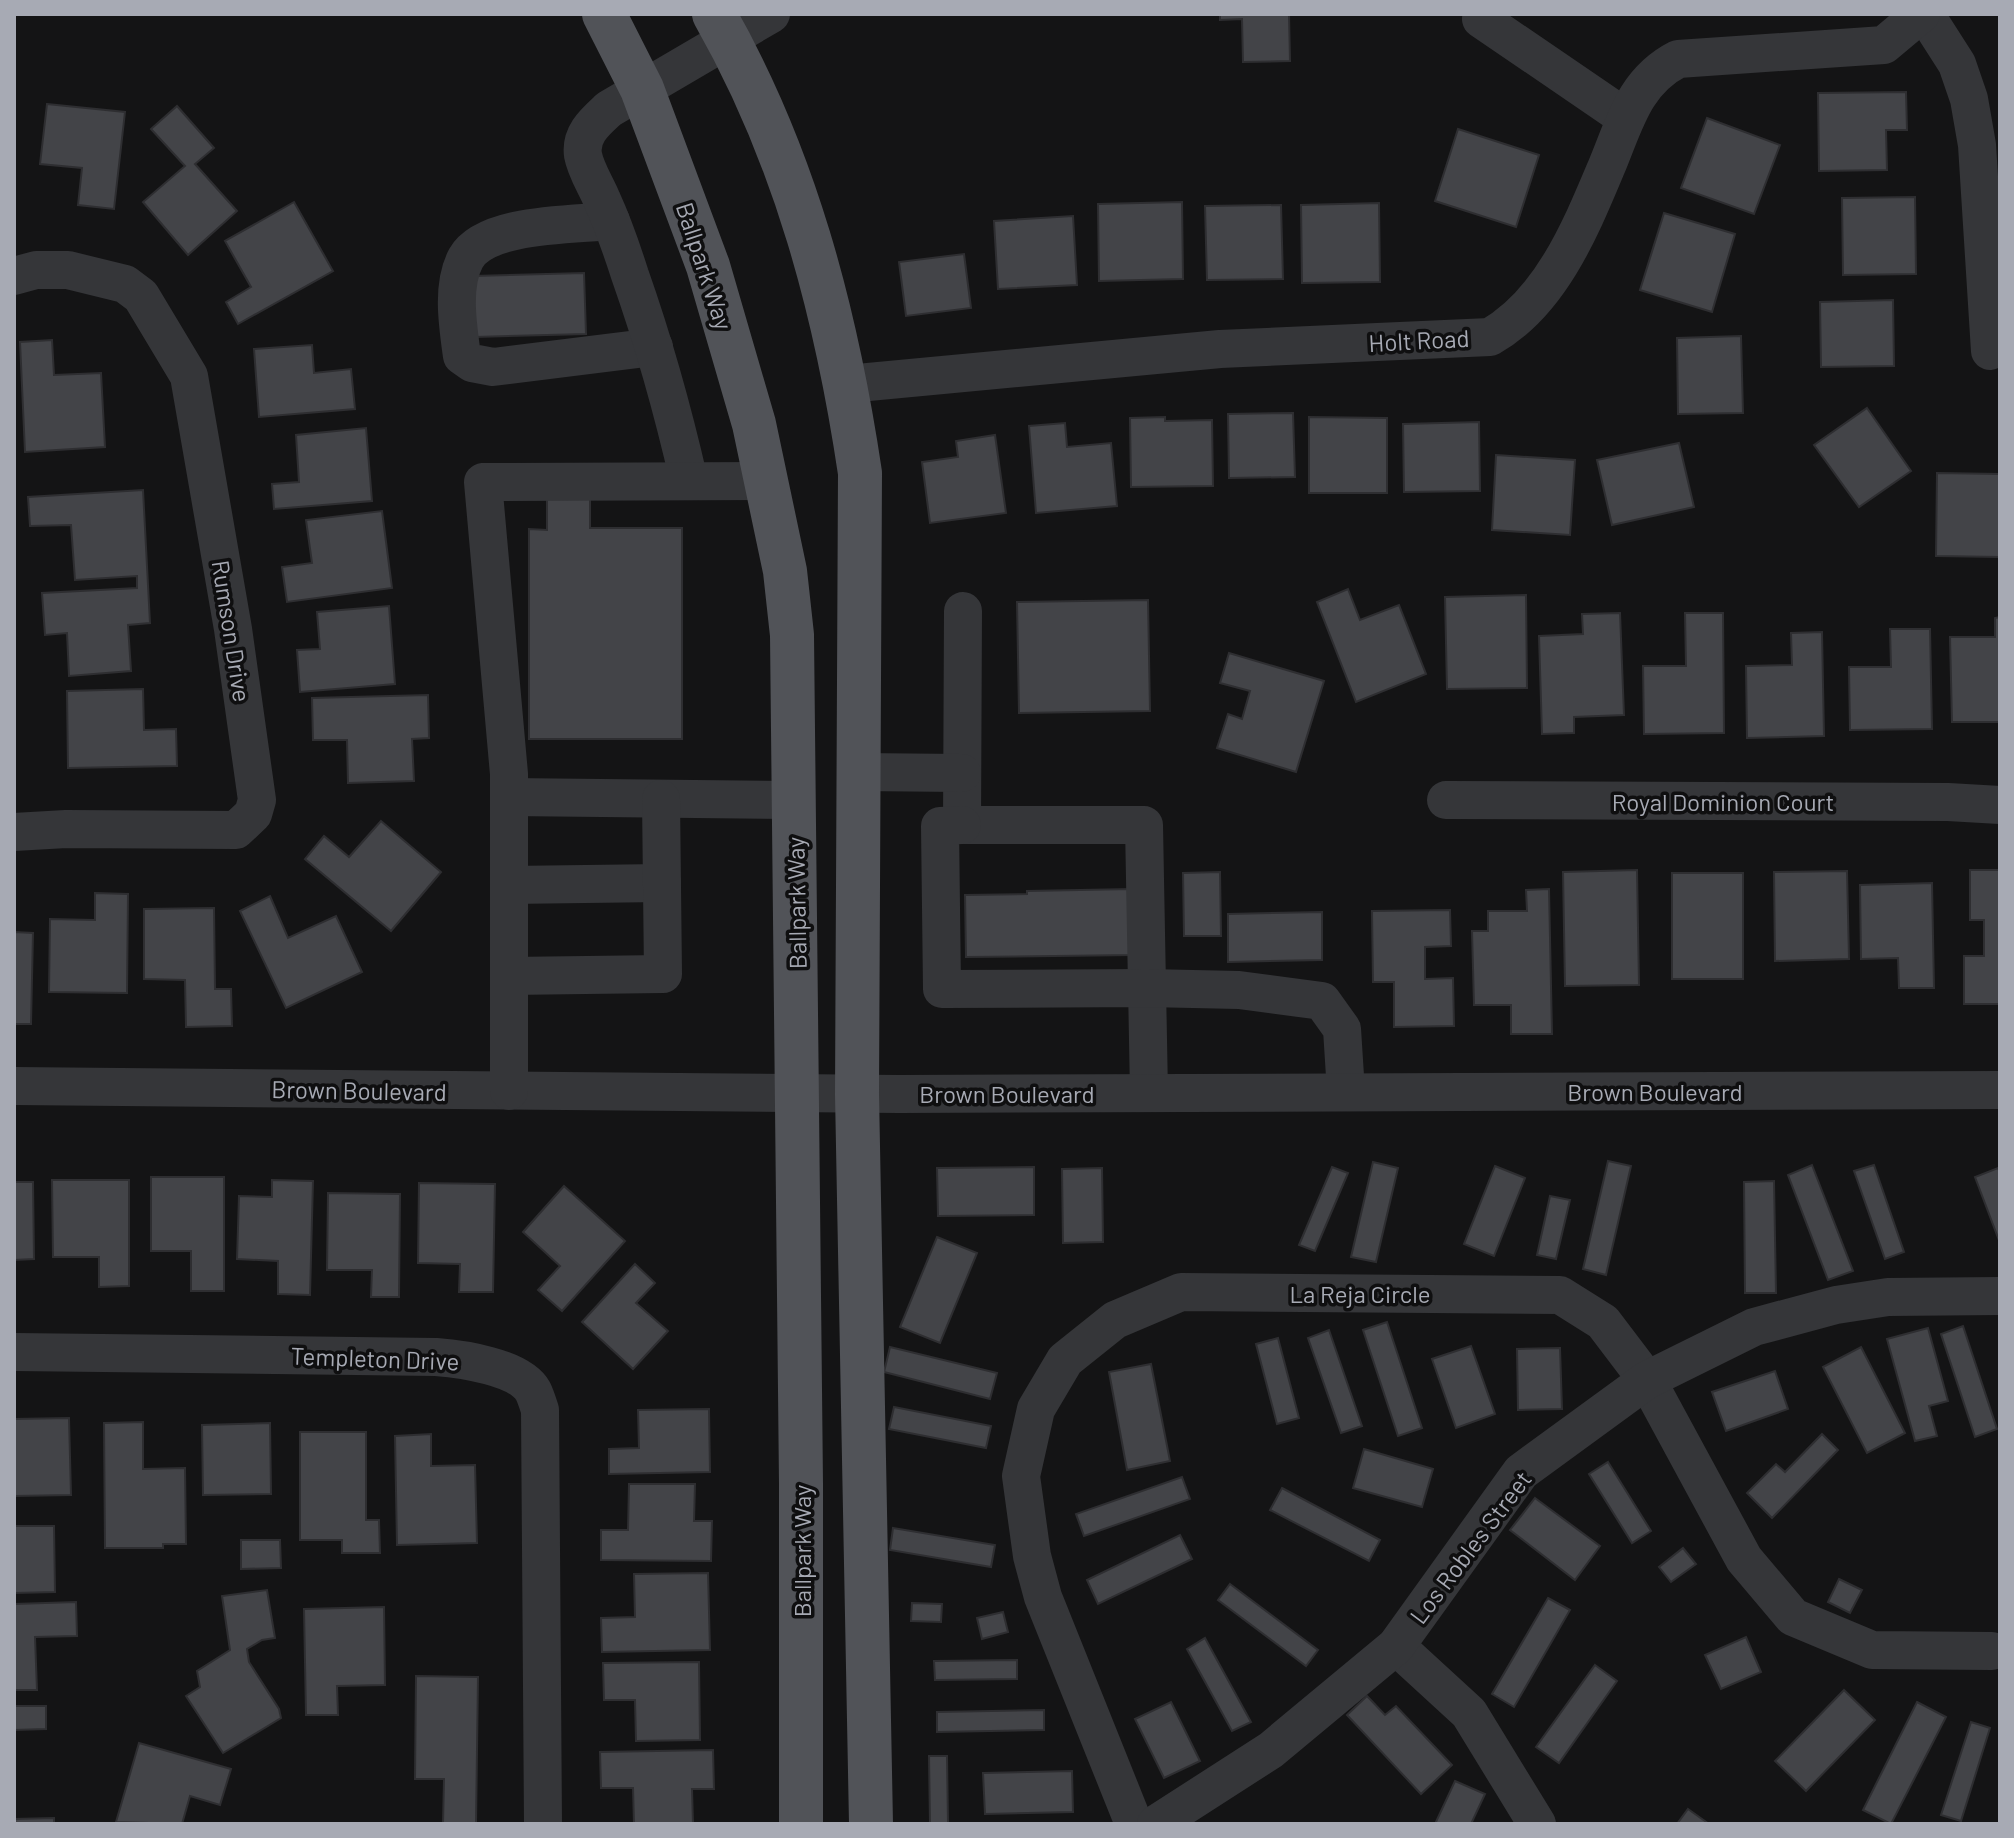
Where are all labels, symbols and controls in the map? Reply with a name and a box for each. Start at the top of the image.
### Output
street label: Ballpark Way [671,199,739,333]
street label: Holt Road [1368,323,1470,357]
street label: Rumson Drive [206,558,258,704]
street label: Royal Dominion Court [1612,787,1834,816]
street label: Ballpark Way [780,837,812,969]
street label: Brown Boulevard [271,1074,447,1106]
street label: Brown Boulevard [1567,1077,1743,1106]
street label: Brown Boulevard [919,1079,1095,1108]
street label: La Reja Circle [1289,1279,1431,1308]
street label: Templeton Drive [290,1341,460,1375]
street label: Los Robles Street [1403,1465,1537,1629]
street label: Ballpark Way [787,1485,816,1617]

